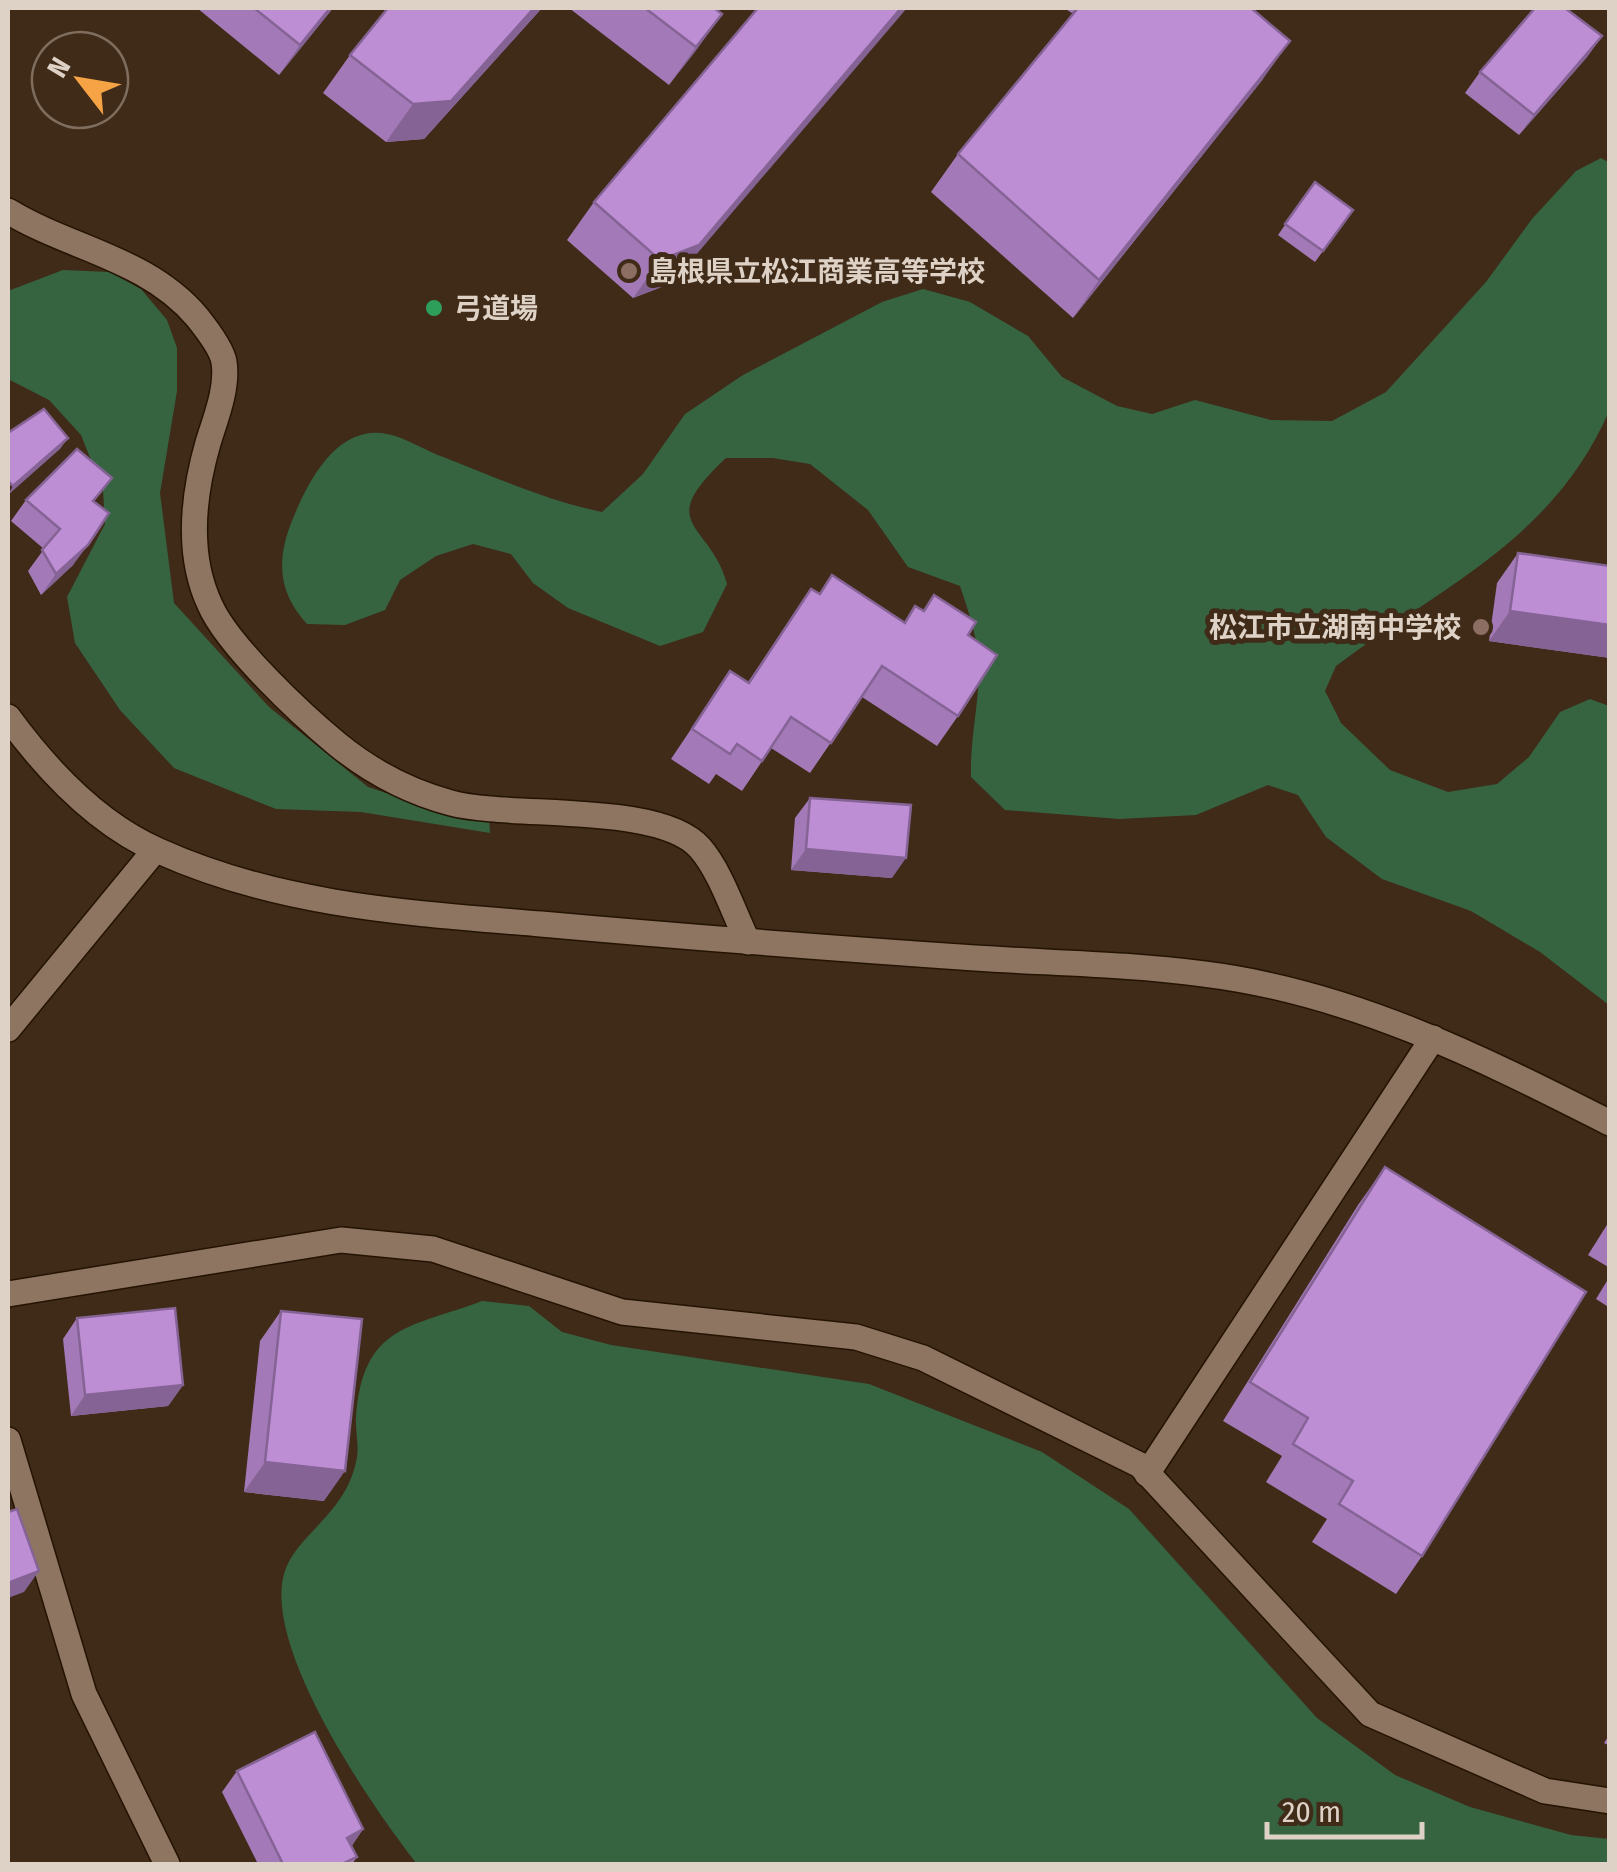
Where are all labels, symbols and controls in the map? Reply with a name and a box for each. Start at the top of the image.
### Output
north arrow [30,30,130,130]
text: N [41,52,77,83]
place label: 島根県立松江商業高等学校 [649,255,985,288]
marker: 島根県立松江商業高等学校 [618,260,640,282]
place label: 弓道場 [454,292,538,325]
marker: 弓道場 [423,297,445,319]
place label: 松江市立湖南中学校 [1209,611,1461,644]
marker: 松江市立湖南中学校 [1470,616,1492,638]
scale bar [1267,1777,1422,1839]
text: 20 m [1282,1794,1341,1830]

